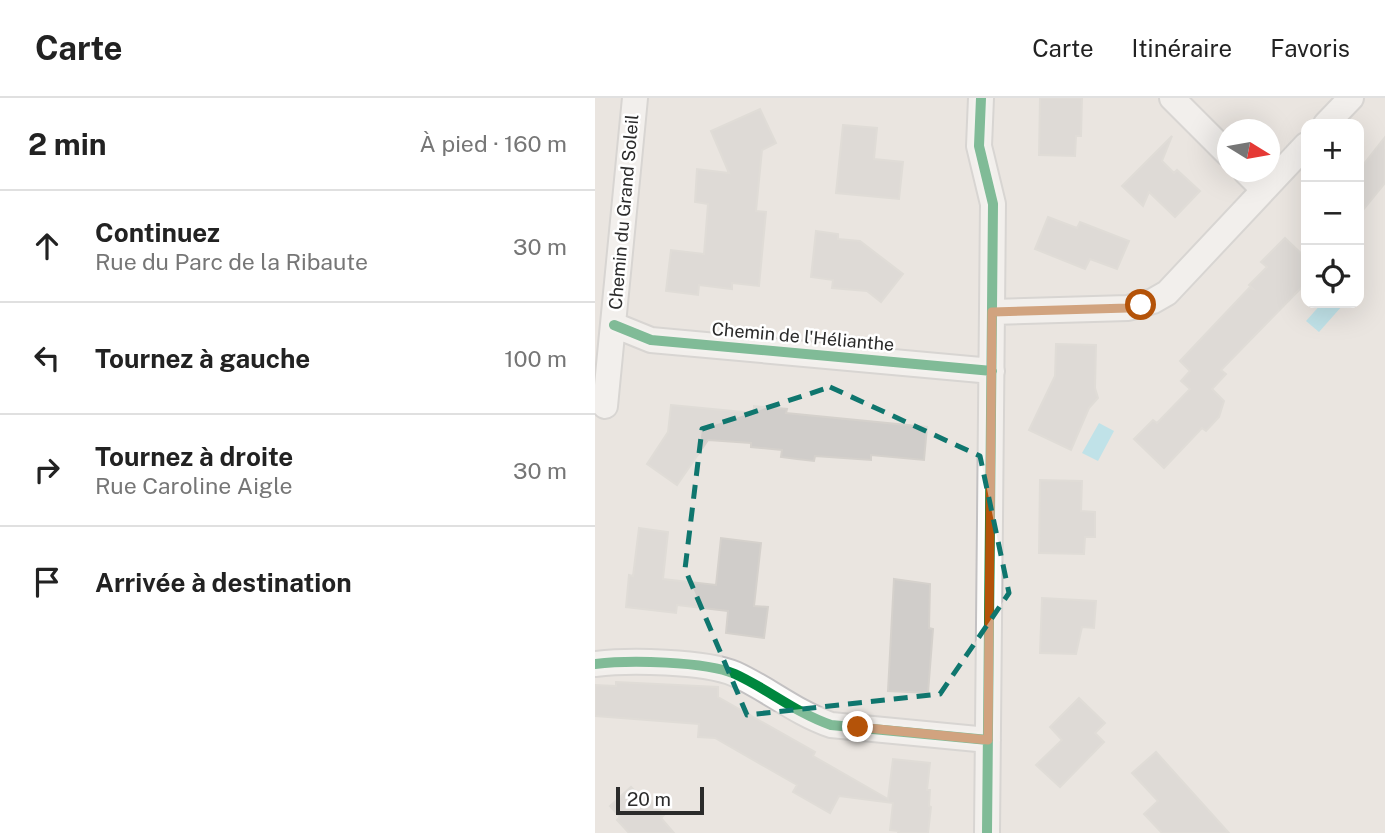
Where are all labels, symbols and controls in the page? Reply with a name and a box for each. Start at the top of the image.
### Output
text: Carte [35,29,123,67]
text: Carte [1032,34,1094,62]
text: Itinéraire [1132,34,1232,62]
text: Favoris [1270,34,1350,62]
street label: Chemin du Grand Soleil [604,113,643,311]
north arrow [1217,119,1280,182]
map controls [1301,119,1364,308]
button: + [1301,119,1364,182]
text: 2 min [28,126,107,162]
text: À pied · 160 m [420,130,567,157]
button: − [1301,182,1364,245]
text: Continuez [95,217,220,248]
icon: ahead [28,227,66,265]
text: 30 m [513,233,567,260]
button: locate [1301,245,1364,308]
text: Rue du Parc de la Ribaute [95,248,368,275]
route start [1125,289,1156,320]
street label: Chemin de l'Hélianthe [711,318,895,355]
icon: left [28,339,66,377]
text: Tournez à gauche [95,343,310,374]
text: 100 m [504,345,567,372]
text: Tournez à droite [95,441,293,472]
icon: right [28,451,66,489]
text: 30 m [513,457,567,484]
text: Rue Caroline Aigle [95,472,293,499]
icon: arrive [28,563,66,601]
text: Arrivée à destination [95,567,352,598]
route end [842,711,873,742]
scale bar [616,784,703,816]
text: 20 m [627,788,671,810]

